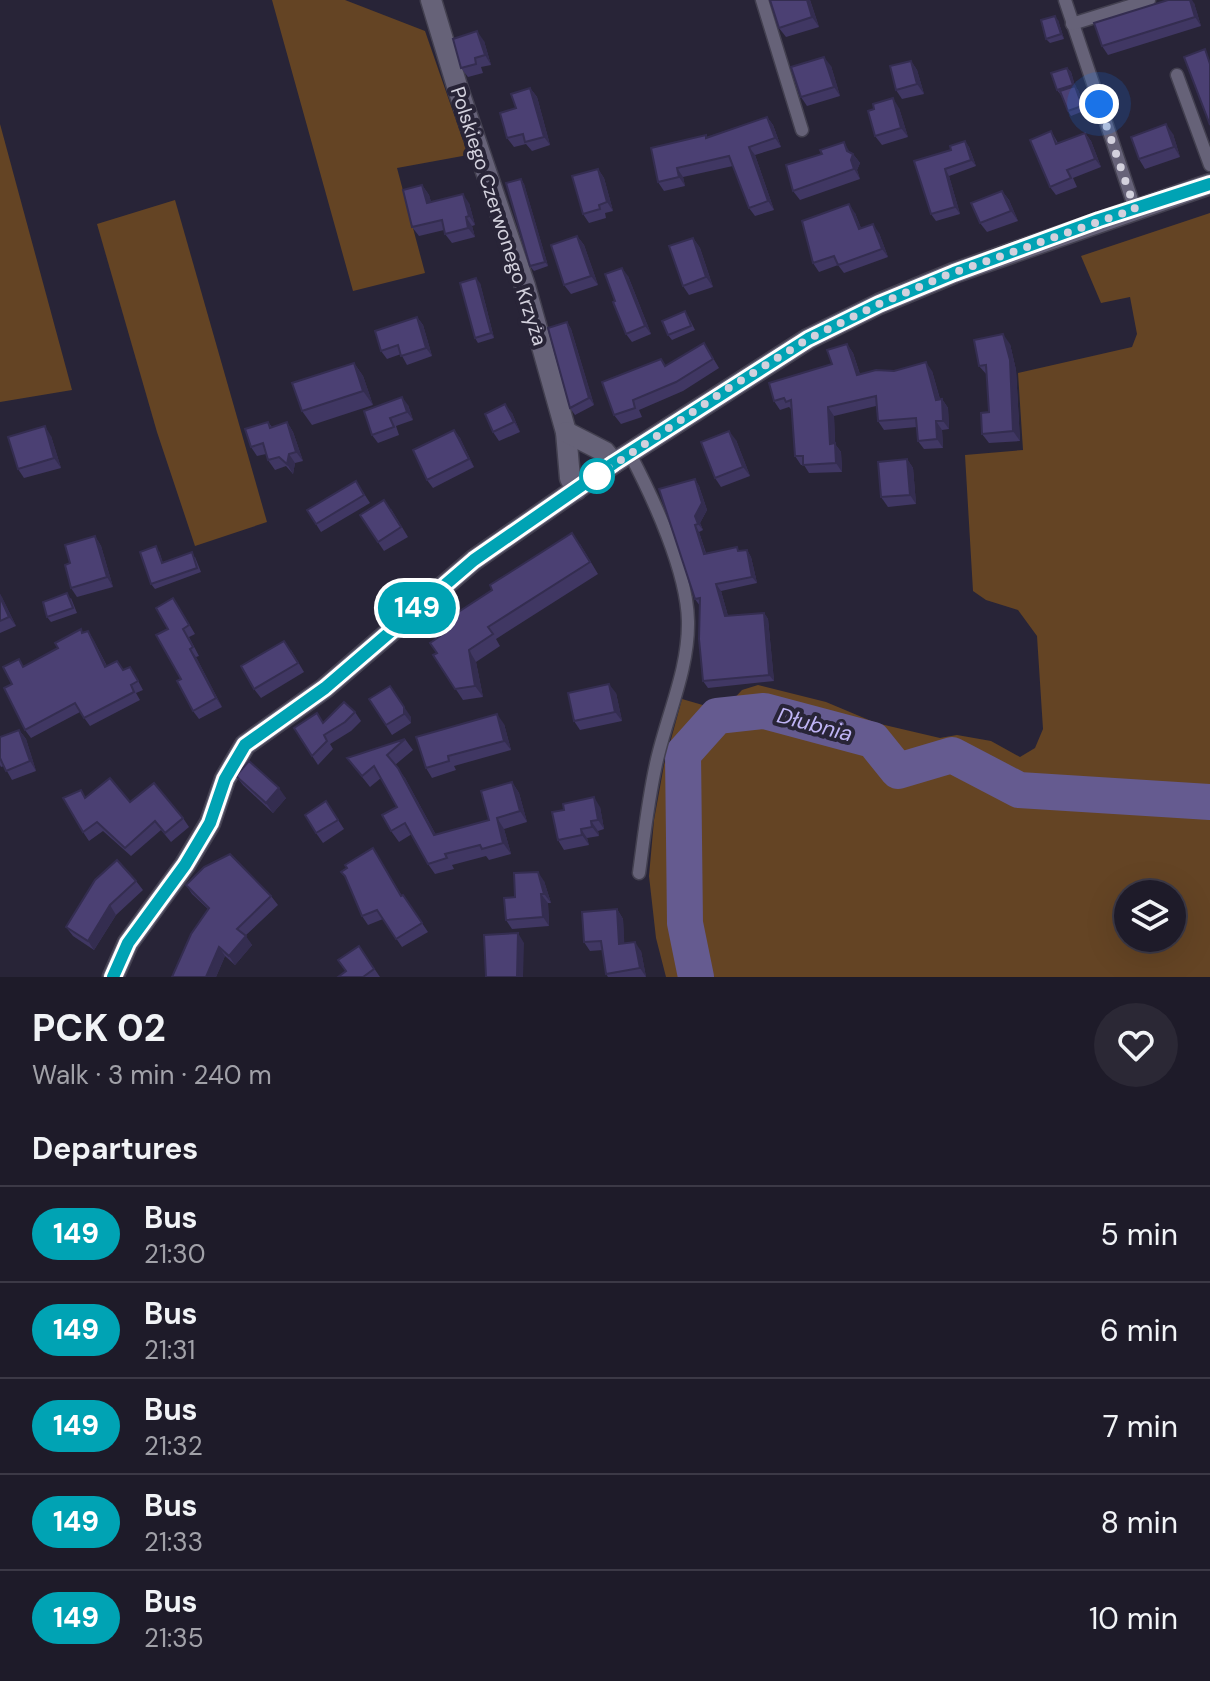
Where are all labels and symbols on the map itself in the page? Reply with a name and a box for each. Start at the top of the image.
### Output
street label: Polskiego Czerwonego Krzyża [445,83,553,349]
your location [1079,84,1119,124]
unlabelled marker [580,459,614,493]
line badge: 149 [371,582,463,634]
water label: Dłubnia [774,701,856,748]

